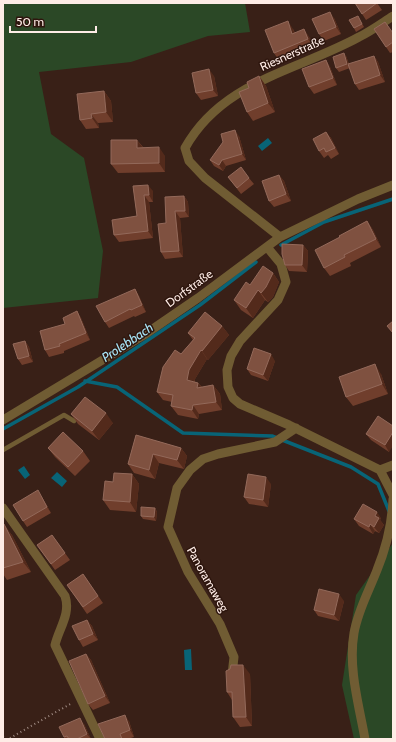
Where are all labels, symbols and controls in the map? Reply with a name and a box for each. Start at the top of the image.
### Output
scale bar [10,8,96,34]
text: 50 m [16,14,44,29]
street label: Riesnerstraße [257,32,327,74]
street label: Dorfstraße [163,266,215,310]
water label: Prolebbach [98,319,156,365]
street label: Panoramaweg [184,544,233,615]

